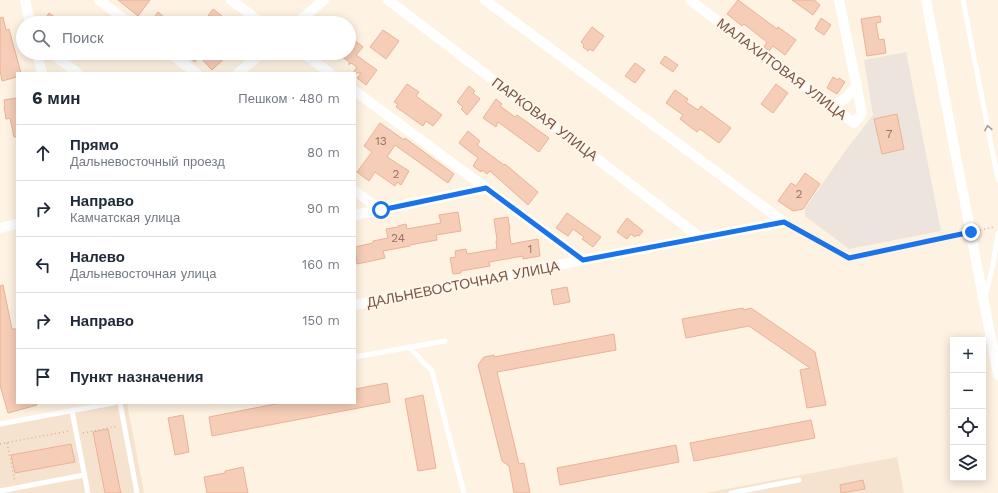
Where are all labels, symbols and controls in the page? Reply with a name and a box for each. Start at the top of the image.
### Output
street label: МАЛАХИТОВАЯ УЛИЦА [714,15,851,123]
search box [16,16,356,60]
icon: search [30,27,52,49]
text: Поиск [62,29,104,47]
street label: ПАРКОВАЯ УЛИЦА [489,74,601,164]
text: 6 мин [32,88,81,108]
text: Пешком · 480 m [238,91,340,106]
one-way arrow [985,125,993,131]
house number: 7 [886,127,893,141]
house number: 13 [375,134,387,148]
text: Прямо [70,136,119,154]
icon: ahead [32,142,54,164]
text: 80 m [307,145,340,160]
text: Дальневосточный проезд [70,154,225,169]
house number: 2 [393,167,400,181]
house number: 2 [796,187,803,201]
text: Направо [70,192,134,210]
icon: right [32,198,54,220]
text: 90 m [307,201,340,216]
route start [372,201,390,219]
text: Камчатская улица [70,210,180,225]
route end [962,223,980,241]
house number: 24 [391,231,405,245]
house number: 1 [528,242,532,256]
text: Налево [70,248,125,266]
icon: left [32,254,54,276]
text: 160 m [302,257,340,272]
street label: ДАЛЬНЕВОСТОЧНАЯ УЛИЦА [365,257,561,311]
text: Дальневосточная улица [70,266,216,281]
icon: right [32,310,54,332]
text: Направо [70,312,134,330]
text: 150 m [302,313,340,328]
map controls [950,337,986,481]
button: + [950,337,986,373]
icon: arrive [32,366,54,388]
text: Пункт назначения [70,368,203,386]
button: − [950,373,986,409]
button: locate [950,409,986,445]
button: layers [950,445,986,481]

